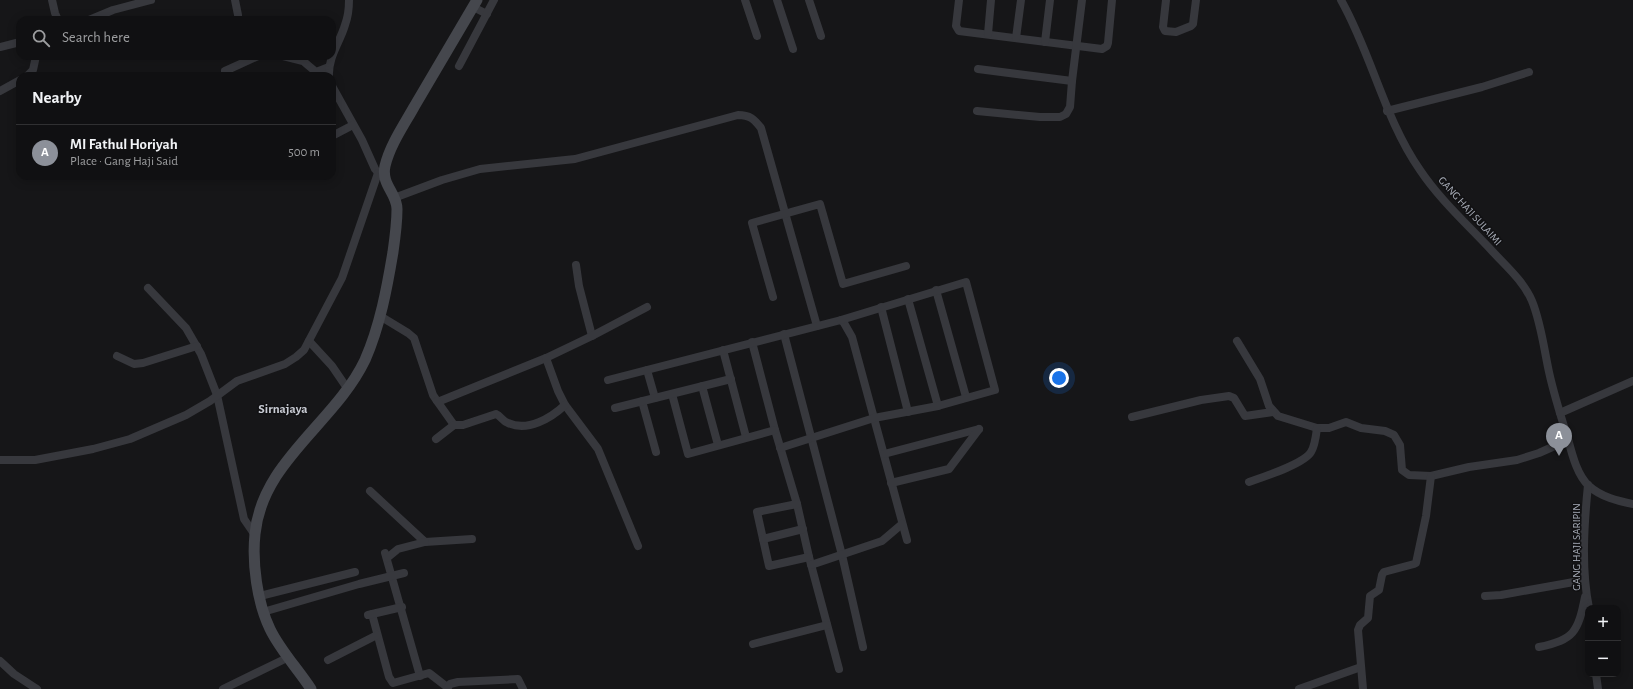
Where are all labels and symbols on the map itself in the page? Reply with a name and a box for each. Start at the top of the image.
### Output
street label: GANG HAJI SULAIMI [1436,174,1504,248]
your location [1049,368,1069,388]
district label: Sirnajaya [258,403,308,416]
pin: A [1546,423,1572,456]
street label: GANG HAJI SARIPIN [1571,503,1582,591]

